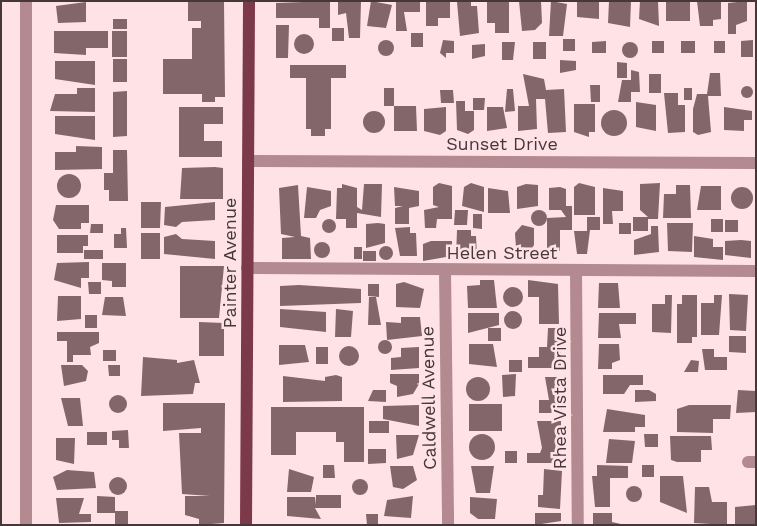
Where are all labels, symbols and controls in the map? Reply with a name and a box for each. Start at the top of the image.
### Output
street label: Sunset Drive [446,133,558,155]
street label: Painter Avenue [219,197,241,329]
street label: Helen Street [447,242,557,264]
street label: Caldwell Avenue [417,325,441,471]
street label: Rhea Vista Drive [549,326,571,470]

